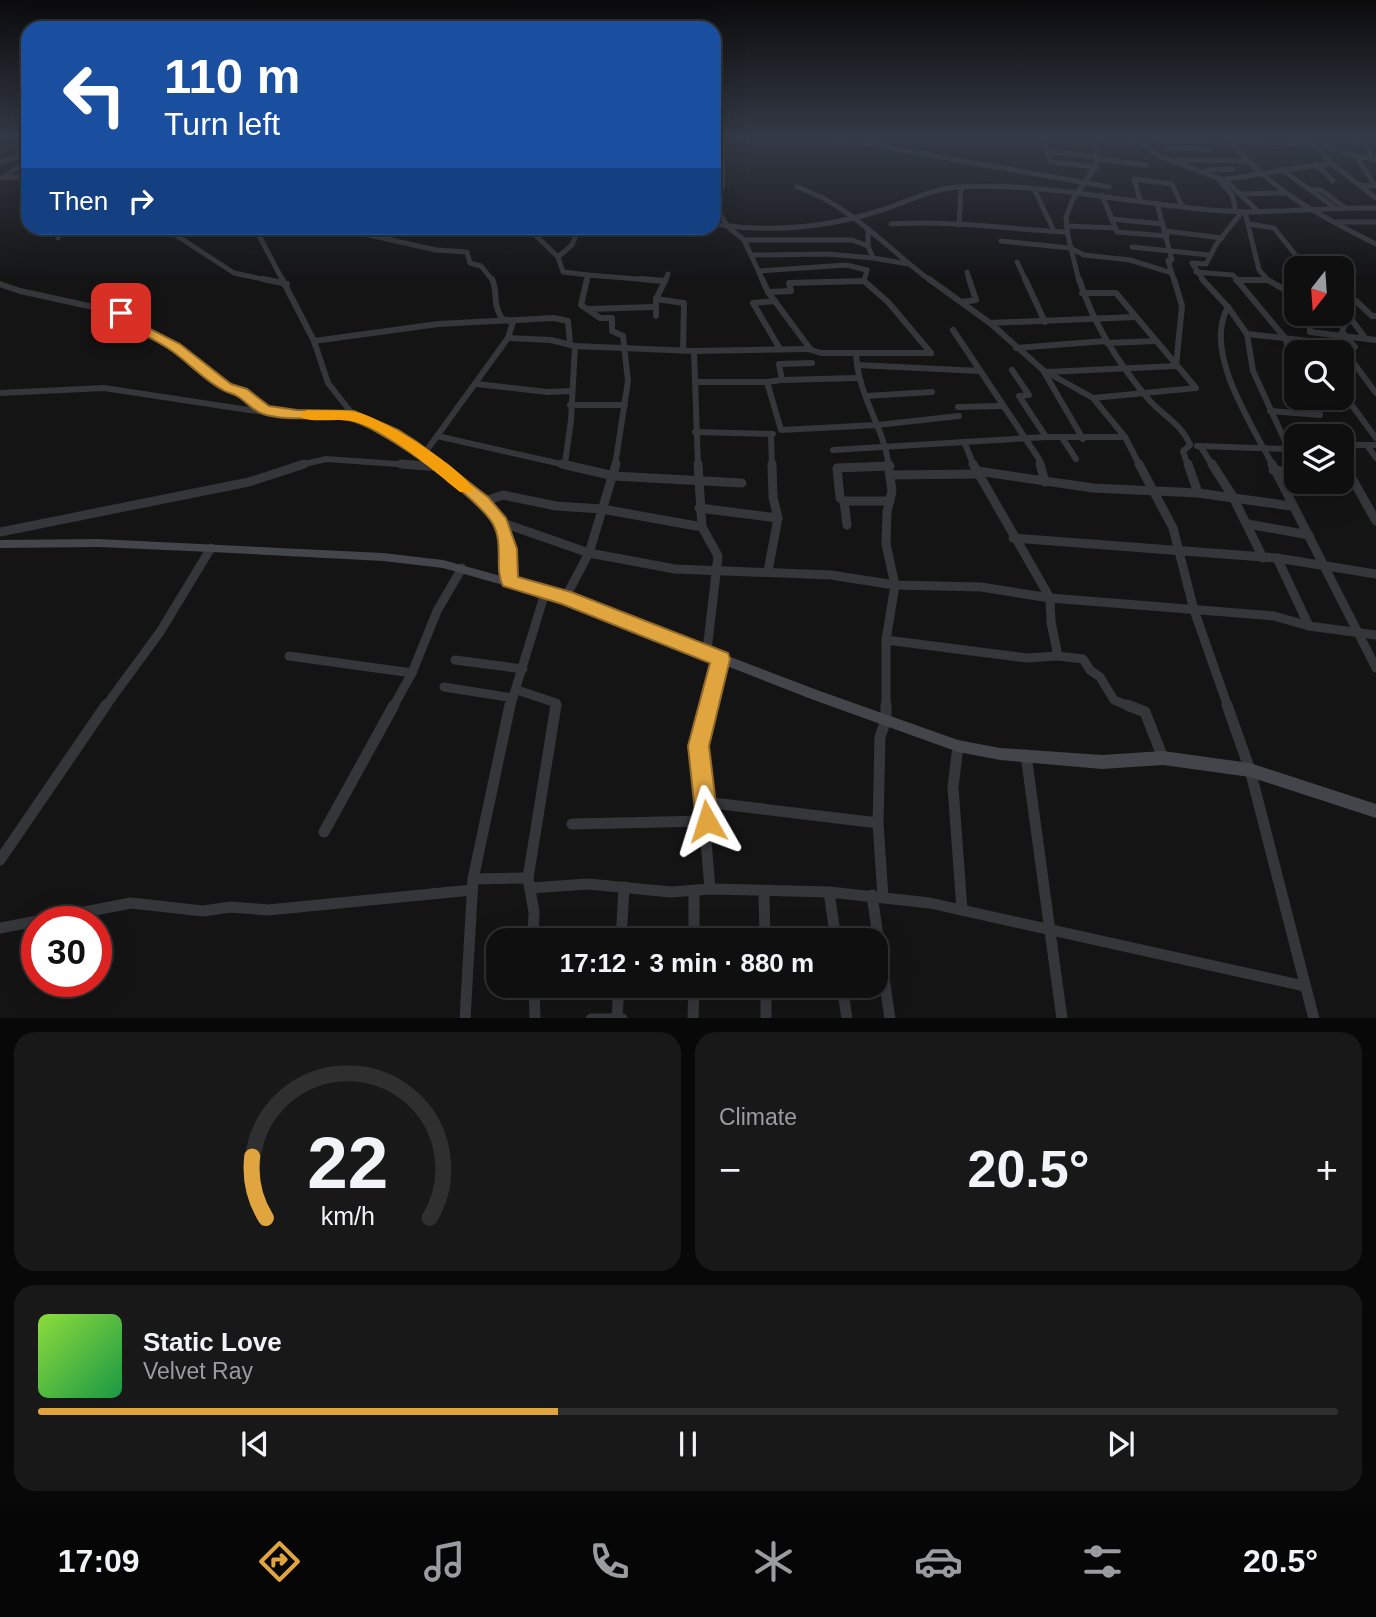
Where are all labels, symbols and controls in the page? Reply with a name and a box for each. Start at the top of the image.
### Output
icon: left [49,49,140,140]
text: 110 m [164,49,300,103]
text: Turn left [164,106,280,142]
icon: right [122,182,160,220]
text: Then [49,186,108,216]
north arrow [1284,256,1354,326]
map controls [1284,256,1354,494]
pin [91,283,151,343]
icon: arrive [102,294,140,332]
button: search [1284,340,1354,410]
button: layers [1284,424,1354,494]
position arrow [670,784,744,858]
speed limit sign: 30 [21,906,112,997]
text: 17:12 · 3 min · 880 m [560,948,814,978]
text: Climate [719,1104,797,1130]
text: 22 [307,1122,388,1203]
text: 20.5° [967,1140,1090,1198]
text: − [719,1149,741,1191]
text: + [1316,1149,1338,1191]
text: km/h [320,1201,375,1229]
text: Static Love [143,1327,282,1357]
text: Velvet Ray [143,1358,253,1384]
icon: previous [236,1425,274,1463]
icon: pause [669,1425,707,1463]
icon: next [1102,1425,1140,1463]
icon: directions [255,1537,304,1586]
icon: music [420,1537,469,1586]
icon: phone [585,1537,634,1586]
icon: climate [749,1537,798,1586]
icon: car [914,1537,963,1586]
icon: filters [1078,1537,1127,1586]
text: 17:09 [58,1543,140,1579]
text: 20.5° [1243,1543,1318,1579]

